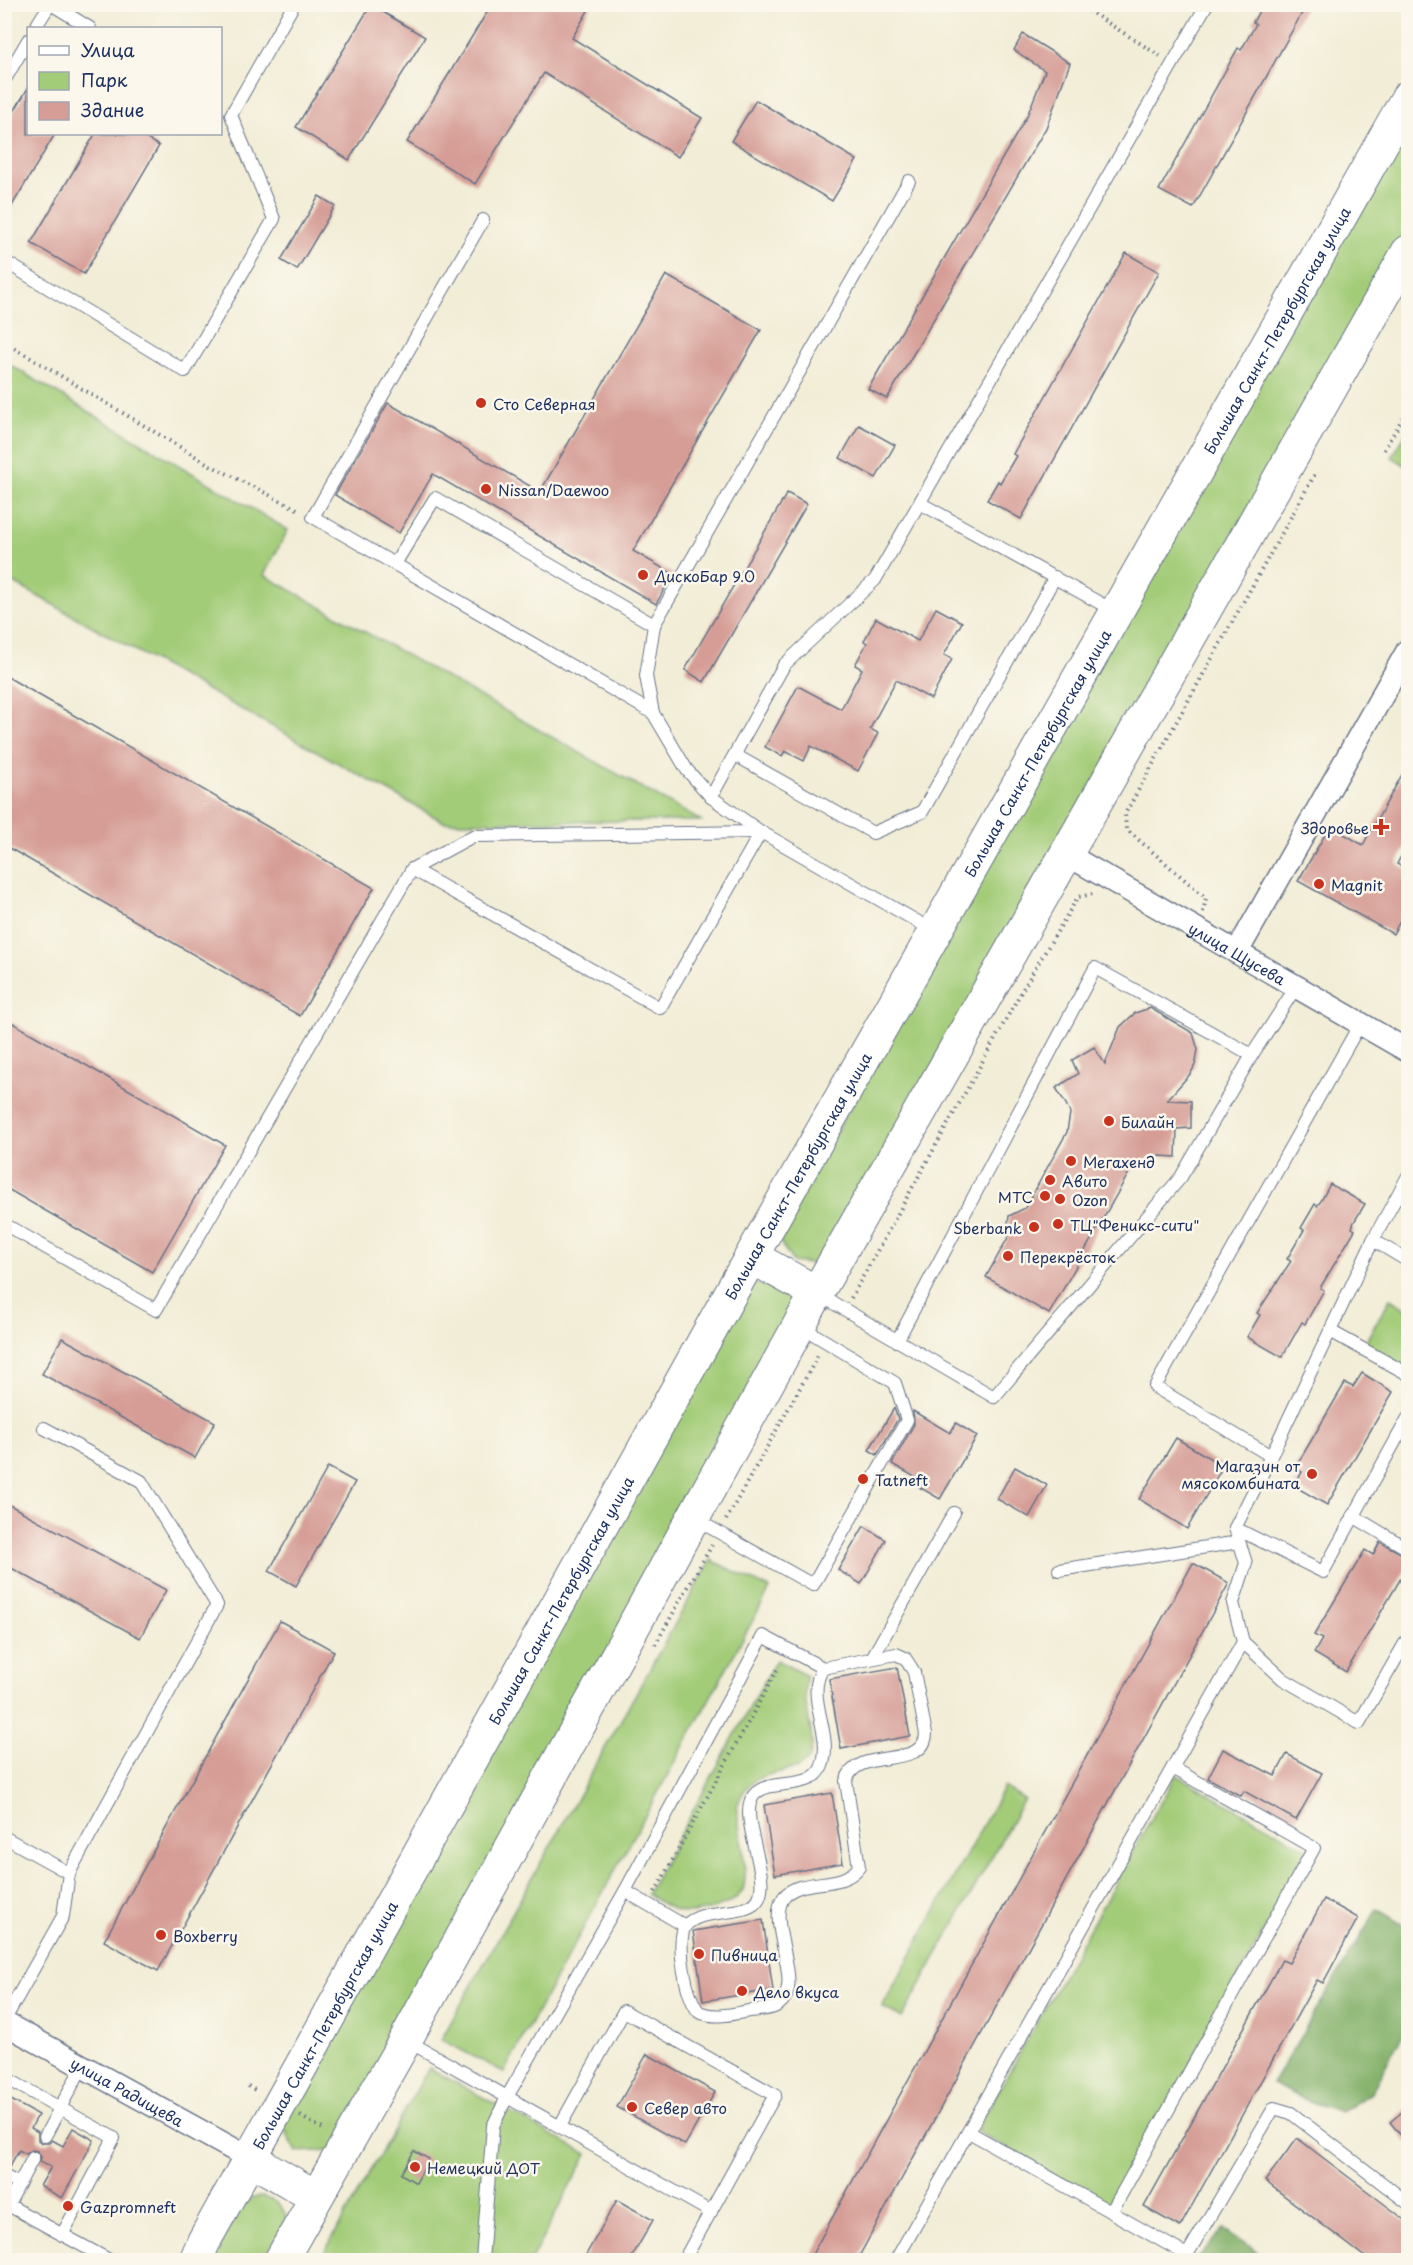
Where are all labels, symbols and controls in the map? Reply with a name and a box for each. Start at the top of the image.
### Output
legend [27,27,222,135]
text: Улица [81,36,135,63]
text: Парк [81,66,128,93]
text: Здание [81,96,144,123]
street label: Большая Санкт-Петербургская улица [1197,201,1356,458]
place label: Сто Северная [493,392,596,415]
marker: Сто Северная [474,396,488,410]
place label: Nissan/Daewoo [498,478,609,501]
marker: Nissan/Daewoo [479,482,493,496]
place label: ДискоБар 9.0 [654,564,755,587]
marker: ДискоБар 9.0 [636,568,650,582]
street label: Большая Санкт-Петербургская улица [957,624,1116,881]
place label: Здоровье [1300,816,1369,839]
marker: Здоровье [1374,820,1388,834]
place label: Magnit [1331,873,1383,896]
marker: Magnit [1312,877,1326,891]
street label: улица Щусева [1185,916,1291,990]
street label: Большая Санкт-Петербургская улица [718,1047,877,1304]
place label: Билайн [1121,1110,1175,1133]
marker: Билайн [1102,1114,1116,1128]
place label: Мегахенд [1083,1150,1155,1173]
marker: Мегахенд [1064,1154,1078,1168]
place label: Авито [1062,1169,1107,1192]
marker: Авито [1043,1173,1057,1187]
place label: МТС [998,1185,1033,1208]
place label: Ozon [1072,1188,1108,1211]
marker: МТС [1038,1189,1052,1203]
marker: Ozon [1053,1192,1067,1206]
place label: ТЦ"Феникс-сити" [1070,1213,1199,1236]
place label: Sberbank [953,1216,1022,1239]
marker: ТЦ"Феникс-сити" [1051,1217,1065,1231]
marker: Sberbank [1027,1220,1041,1234]
place label: Перекрёсток [1020,1245,1116,1268]
marker: Перекрёсток [1001,1249,1015,1263]
place label: Магазин от мясокомбината [1181,1454,1301,1494]
marker: Магазин от мясокомбината [1305,1467,1319,1481]
place label: Tatneft [875,1468,928,1491]
street label: Большая Санкт-Петербургская улица [482,1471,639,1728]
marker: Tatneft [856,1472,870,1486]
street label: Большая Санкт-Петербургская улица [246,1896,403,2153]
place label: Boxberry [173,1924,238,1947]
marker: Boxberry [154,1928,168,1942]
place label: Пивница [711,1943,778,1966]
marker: Пивница [692,1947,706,1961]
place label: Дело вкуса [753,1980,839,2003]
marker: Дело вкуса [735,1984,749,1998]
street label: улица Радищева [67,2051,189,2132]
place label: Север авто [644,2096,727,2119]
marker: Север авто [625,2100,639,2114]
place label: Немецкий ДОТ [427,2156,541,2179]
marker: Немецкий ДОТ [408,2160,422,2174]
place label: Gazpromneft [80,2195,176,2218]
marker: Gazpromneft [61,2199,75,2213]

